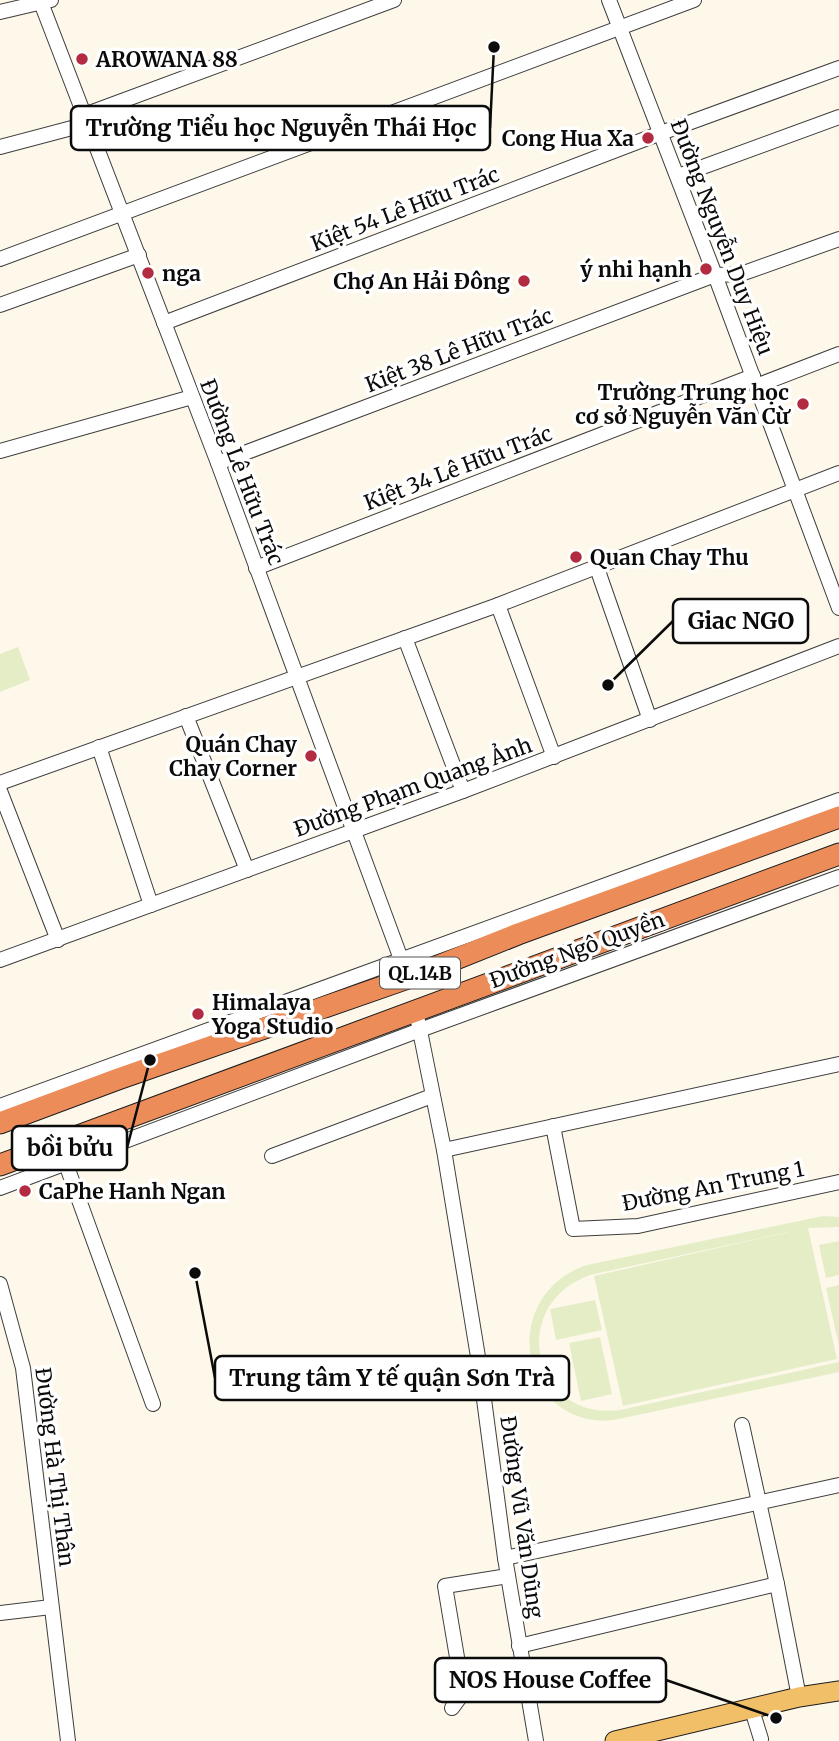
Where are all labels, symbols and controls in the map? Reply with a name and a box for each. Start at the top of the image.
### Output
place label: AROWANA 88 [95,46,238,73]
marker: AROWANA 88 [74,51,90,67]
callout: Trường Tiểu học Nguyễn Thái Học [71,106,490,150]
text: Trường Tiểu học Nguyễn Thái Học [85,113,477,142]
street label: Đường Nguyễn Duy Hiệu [665,115,780,359]
place label: Cong Hua Xa [502,125,634,152]
marker: Cong Hua Xa [640,130,656,146]
street label: Kiệt 54 Lê Hữu Trác [307,161,503,257]
place label: ý nhi hạnh [580,256,692,283]
place label: nga [162,260,201,287]
marker: ý nhi hạnh [698,261,714,277]
marker: nga [140,265,156,281]
place label: Chợ An Hải Đông [333,268,510,295]
marker: Chợ An Hải Đông [516,273,532,289]
street label: Kiệt 38 Lê Hữu Trác [361,302,557,398]
street label: Đường Lê Hữu Trác [194,375,290,569]
place label: Trường Trung học cơ sở Nguyễn Văn Cừ [575,379,792,430]
marker: Trường Trung học cơ sở Nguyễn Văn Cừ [795,396,811,412]
street label: Kiệt 34 Lê Hữu Trác [360,420,556,516]
place label: Quan Chay Thu [590,544,749,571]
marker: Quan Chay Thu [568,549,584,565]
callout: Giac NGO [673,599,808,643]
text: Giac NGO [688,606,795,635]
street label: Đường Phạm Quang Ảnh [290,730,536,843]
place label: Quán Chay Chay Corner [169,731,298,782]
marker: Quán Chay Chay Corner [303,748,319,764]
street label: Đường Ngô Quyền [486,906,668,994]
road number: QL.14B [380,958,460,988]
place label: Himalaya Yoga Studio [211,989,333,1040]
marker: Himalaya Yoga Studio [190,1006,206,1022]
callout: bồi bửu [12,1126,127,1170]
text: bồi bửu [27,1133,113,1162]
street label: Đường An Trung 1 [620,1155,806,1217]
place label: CaPhe Hanh Ngan [39,1178,226,1205]
marker: CaPhe Hanh Ngan [17,1183,33,1199]
callout: Trung tâm Y tế quận Sơn Trà [215,1356,569,1400]
text: Trung tâm Y tế quận Sơn Trà [229,1363,555,1392]
street label: Đường Hà Thị Thân [29,1366,81,1568]
street label: Đường Vũ Văn Dũng [494,1414,550,1620]
callout: NOS House Coffee [435,1658,666,1702]
text: NOS House Coffee [449,1665,651,1694]

